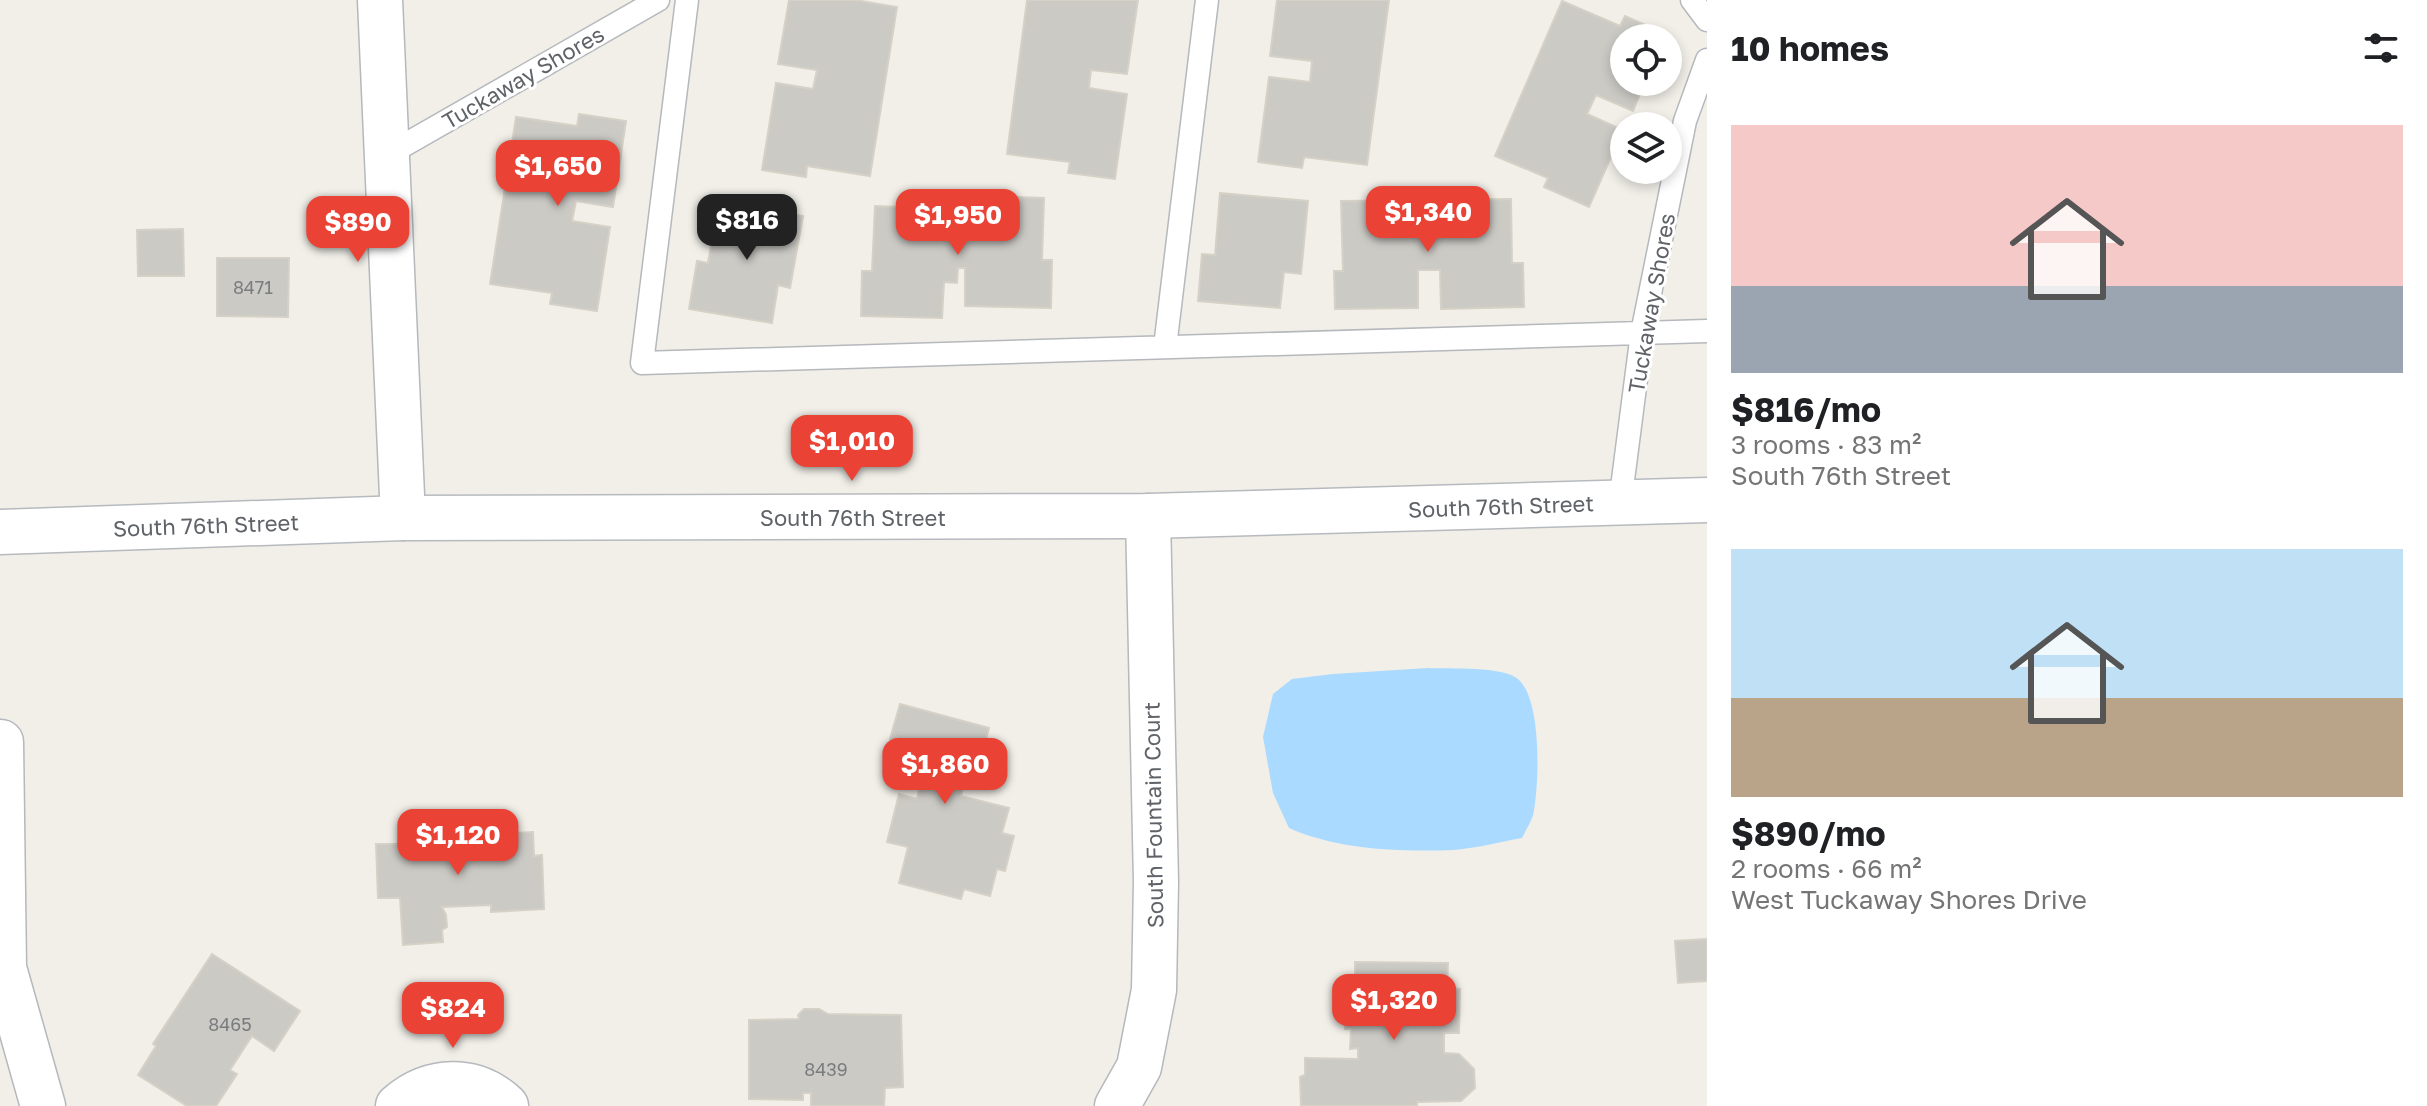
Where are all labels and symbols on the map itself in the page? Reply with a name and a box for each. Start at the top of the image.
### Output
street label: Tuckaway Shores [437,20,609,134]
pin: $1,650 [493,140,623,208]
pin: $1,340 [1363,186,1493,254]
pin: $1,950 [893,189,1023,257]
pin: $816 [700,194,794,262]
pin: $890 [311,196,405,264]
street label: Tuckaway Shores [1622,211,1680,395]
house number: 8471 [233,276,273,298]
pin: $1,010 [787,415,917,483]
street label: South 76th Street [1407,489,1595,523]
street label: South 76th Street [760,504,946,531]
street label: South 76th Street [112,508,300,542]
street label: South Fountain Court [1138,702,1168,928]
pin: $1,860 [880,738,1010,806]
pin: $1,120 [393,809,523,877]
pin: $1,320 [1329,974,1459,1042]
pin: $824 [406,982,500,1050]
house number: 8465 [208,1013,252,1035]
house number: 8439 [804,1058,848,1080]

